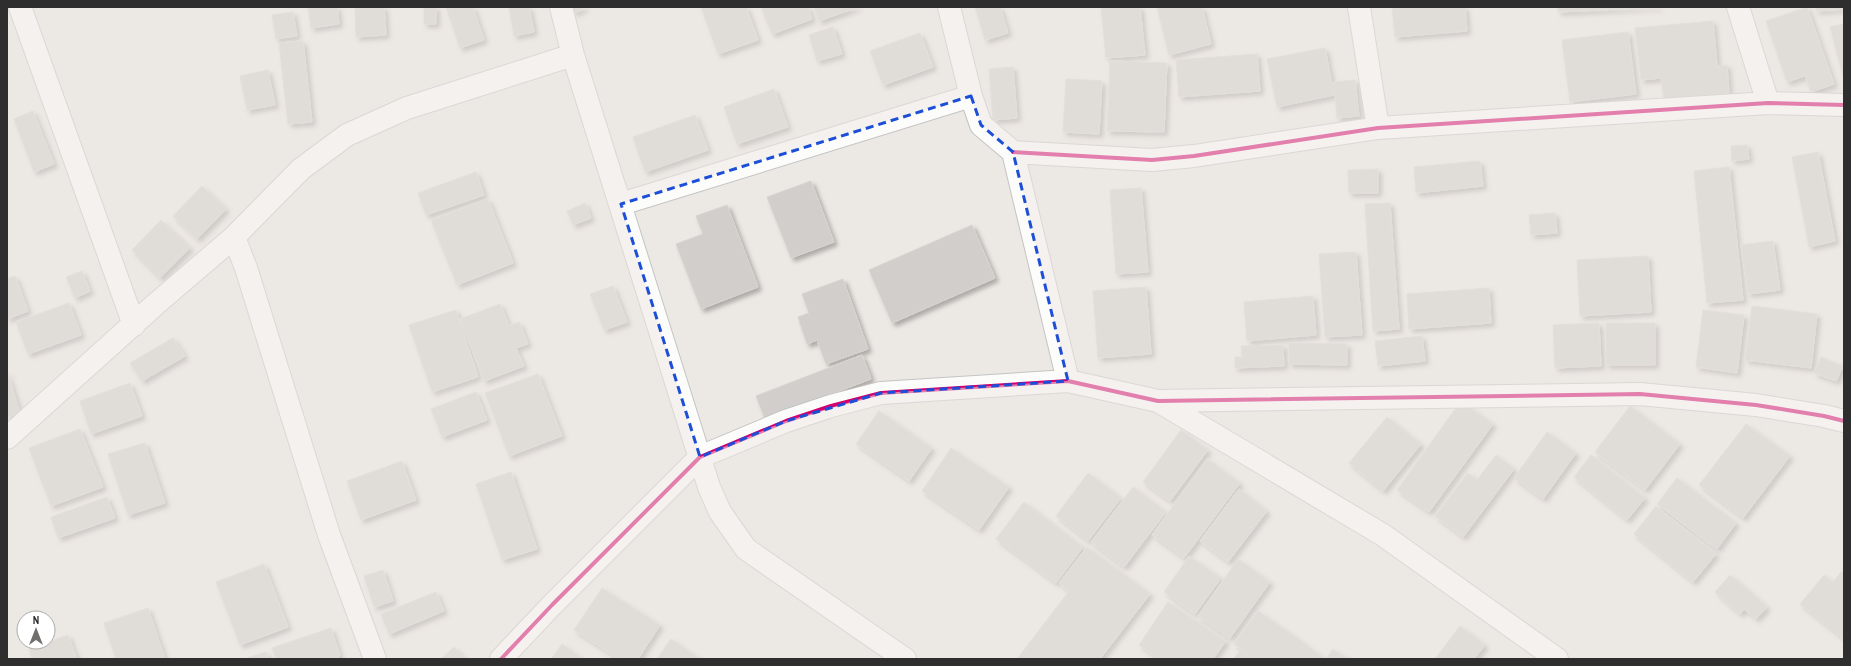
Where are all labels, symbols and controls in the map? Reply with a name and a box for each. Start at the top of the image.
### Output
north arrow [16,610,56,650]
text: N [33,613,39,627]

